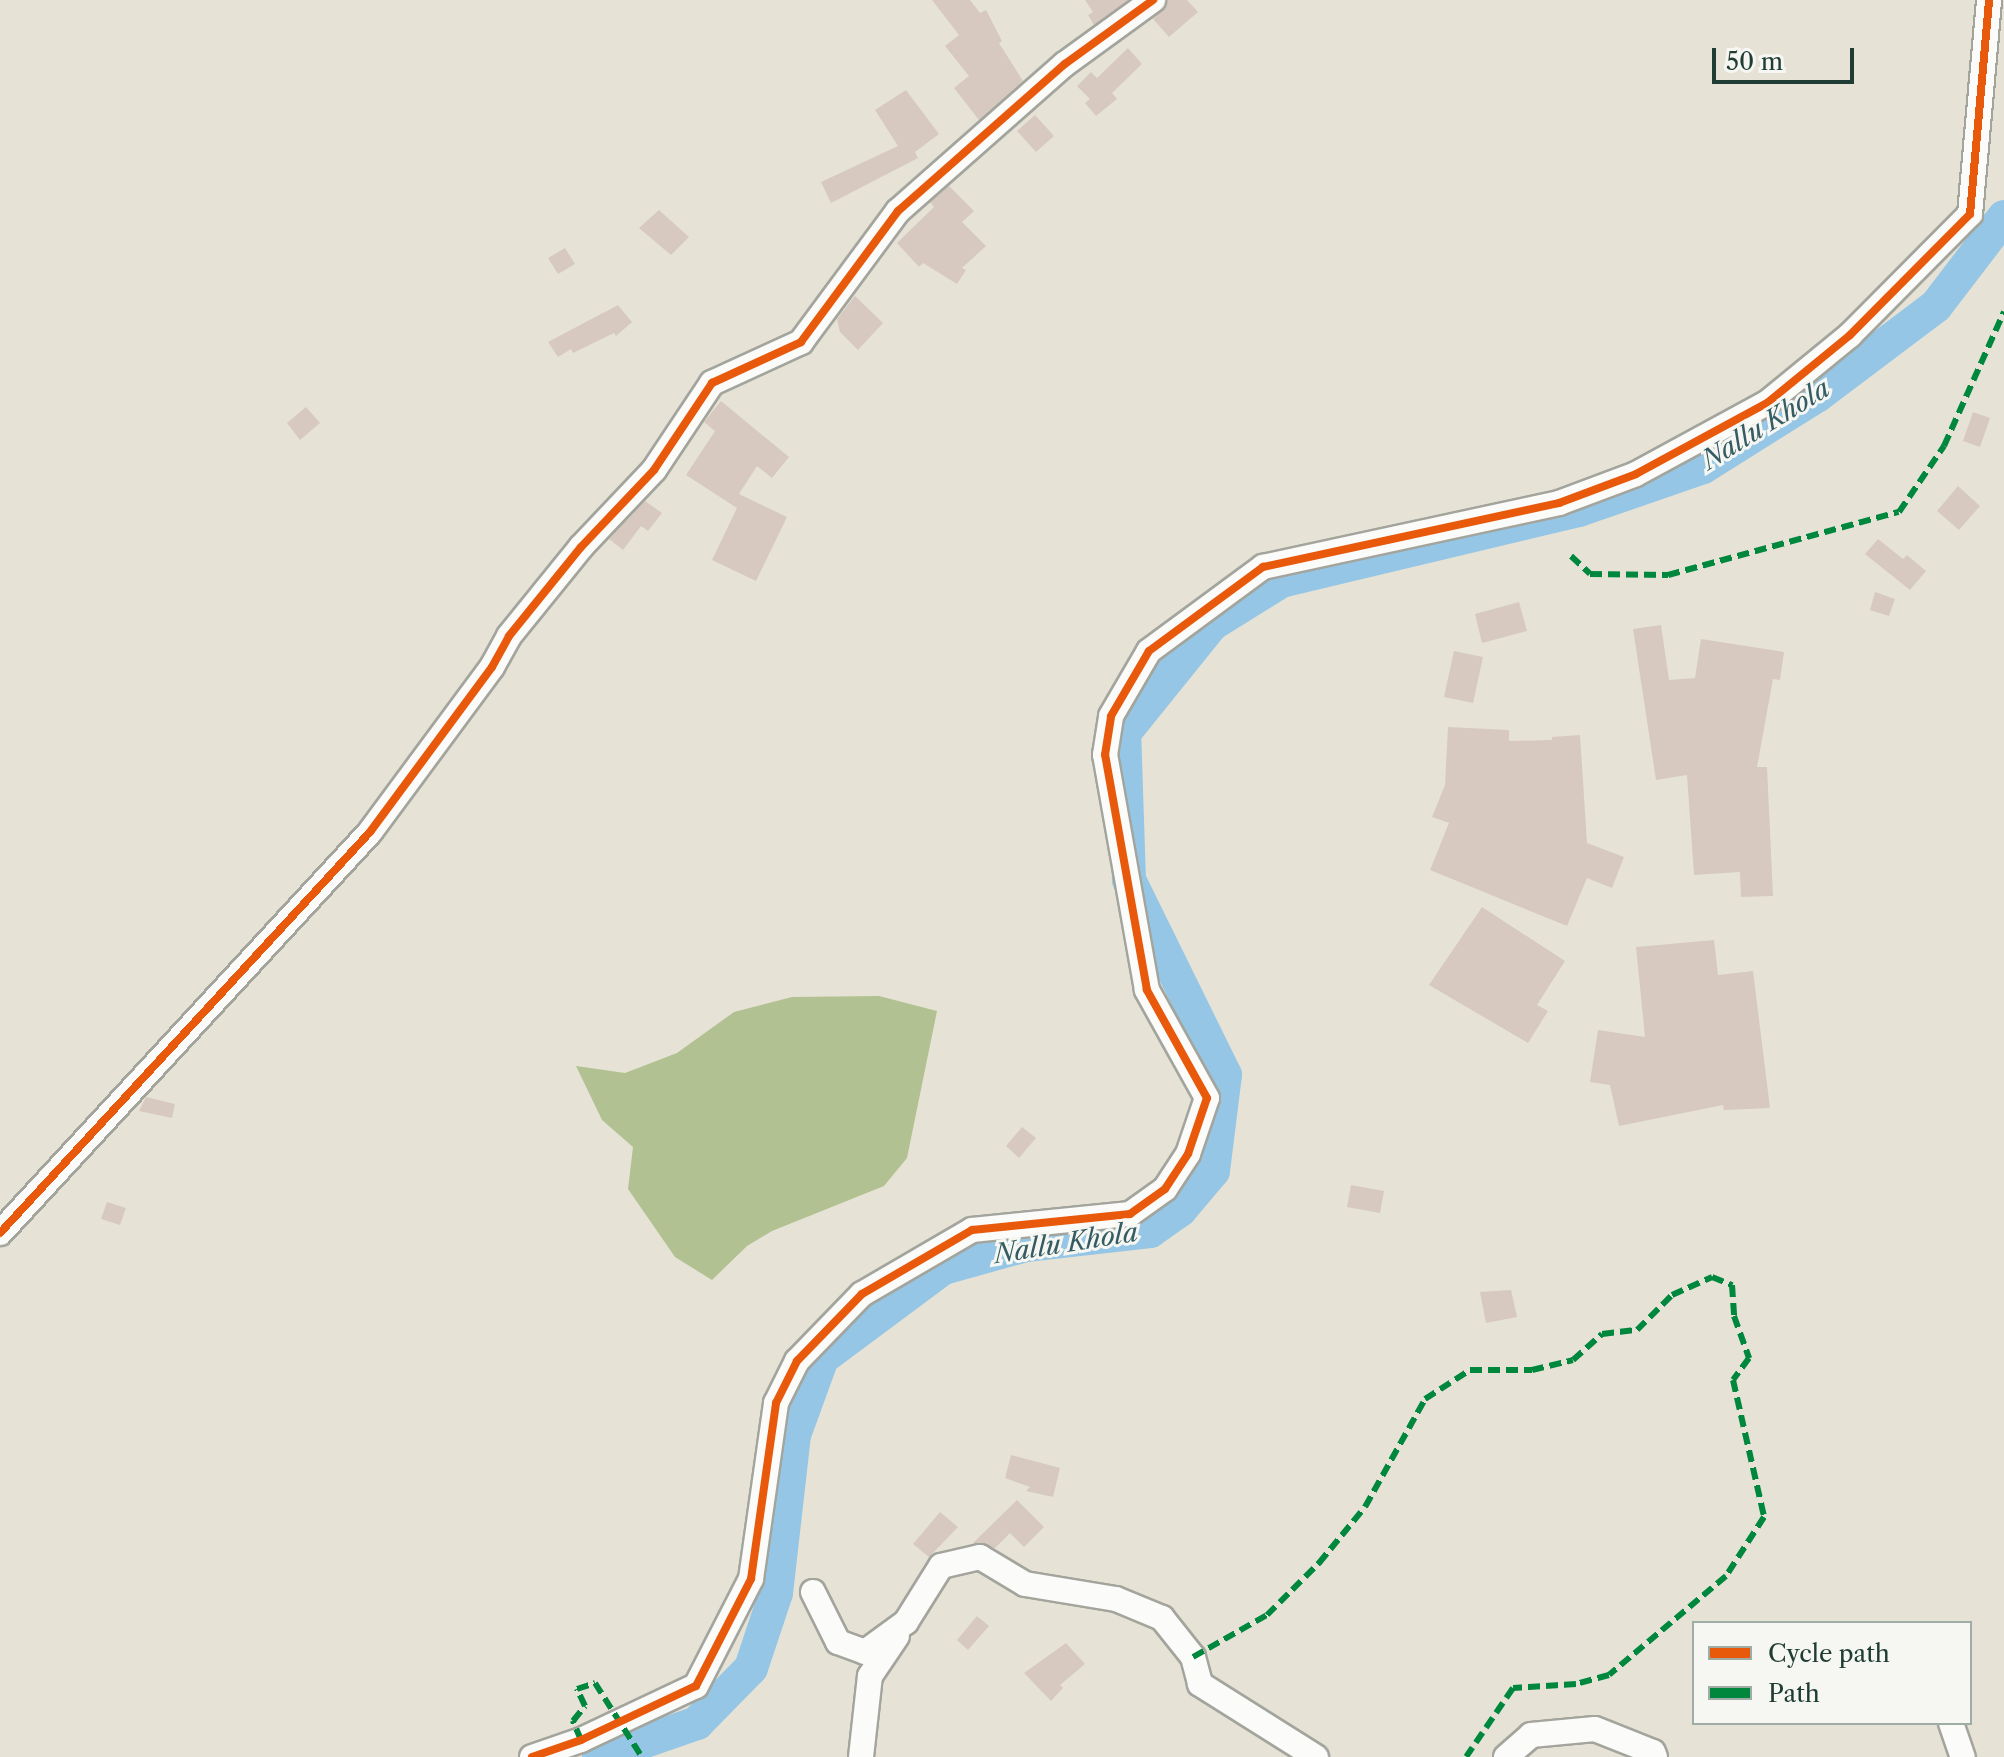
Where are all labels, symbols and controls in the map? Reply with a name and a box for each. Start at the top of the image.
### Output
scale bar [1716,32,1858,82]
text: 50 m [1726,47,1783,76]
water label: Nallu Khola [1696,373,1836,477]
water label: Nallu Khola [992,1217,1140,1271]
legend [1692,1621,1972,1725]
text: Cycle path [1768,1639,1890,1668]
text: Path [1768,1679,1820,1708]

